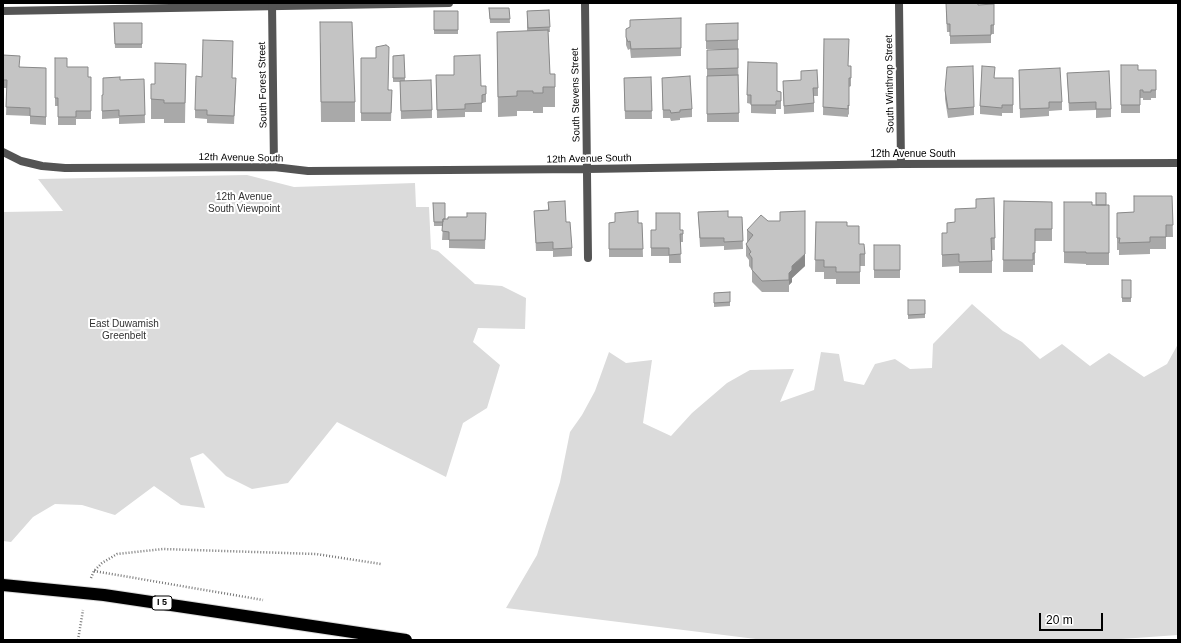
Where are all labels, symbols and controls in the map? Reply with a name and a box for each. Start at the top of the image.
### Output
street label: South Winthrop Street [883,35,897,133]
street label: South Forest Street [256,42,270,128]
street label: South Stevens Street [569,48,583,142]
street label: 12th Avenue South [871,148,955,160]
street label: 12th Avenue South [198,151,284,165]
street label: 12th Avenue South [546,152,632,166]
park label: 12th Avenue South Viewpoint [208,191,280,214]
park label: East Duwamish Greenbelt [89,318,159,342]
road number: I 5 [152,596,172,610]
scale bar [1041,605,1105,631]
text: 20 m [1046,613,1073,627]

